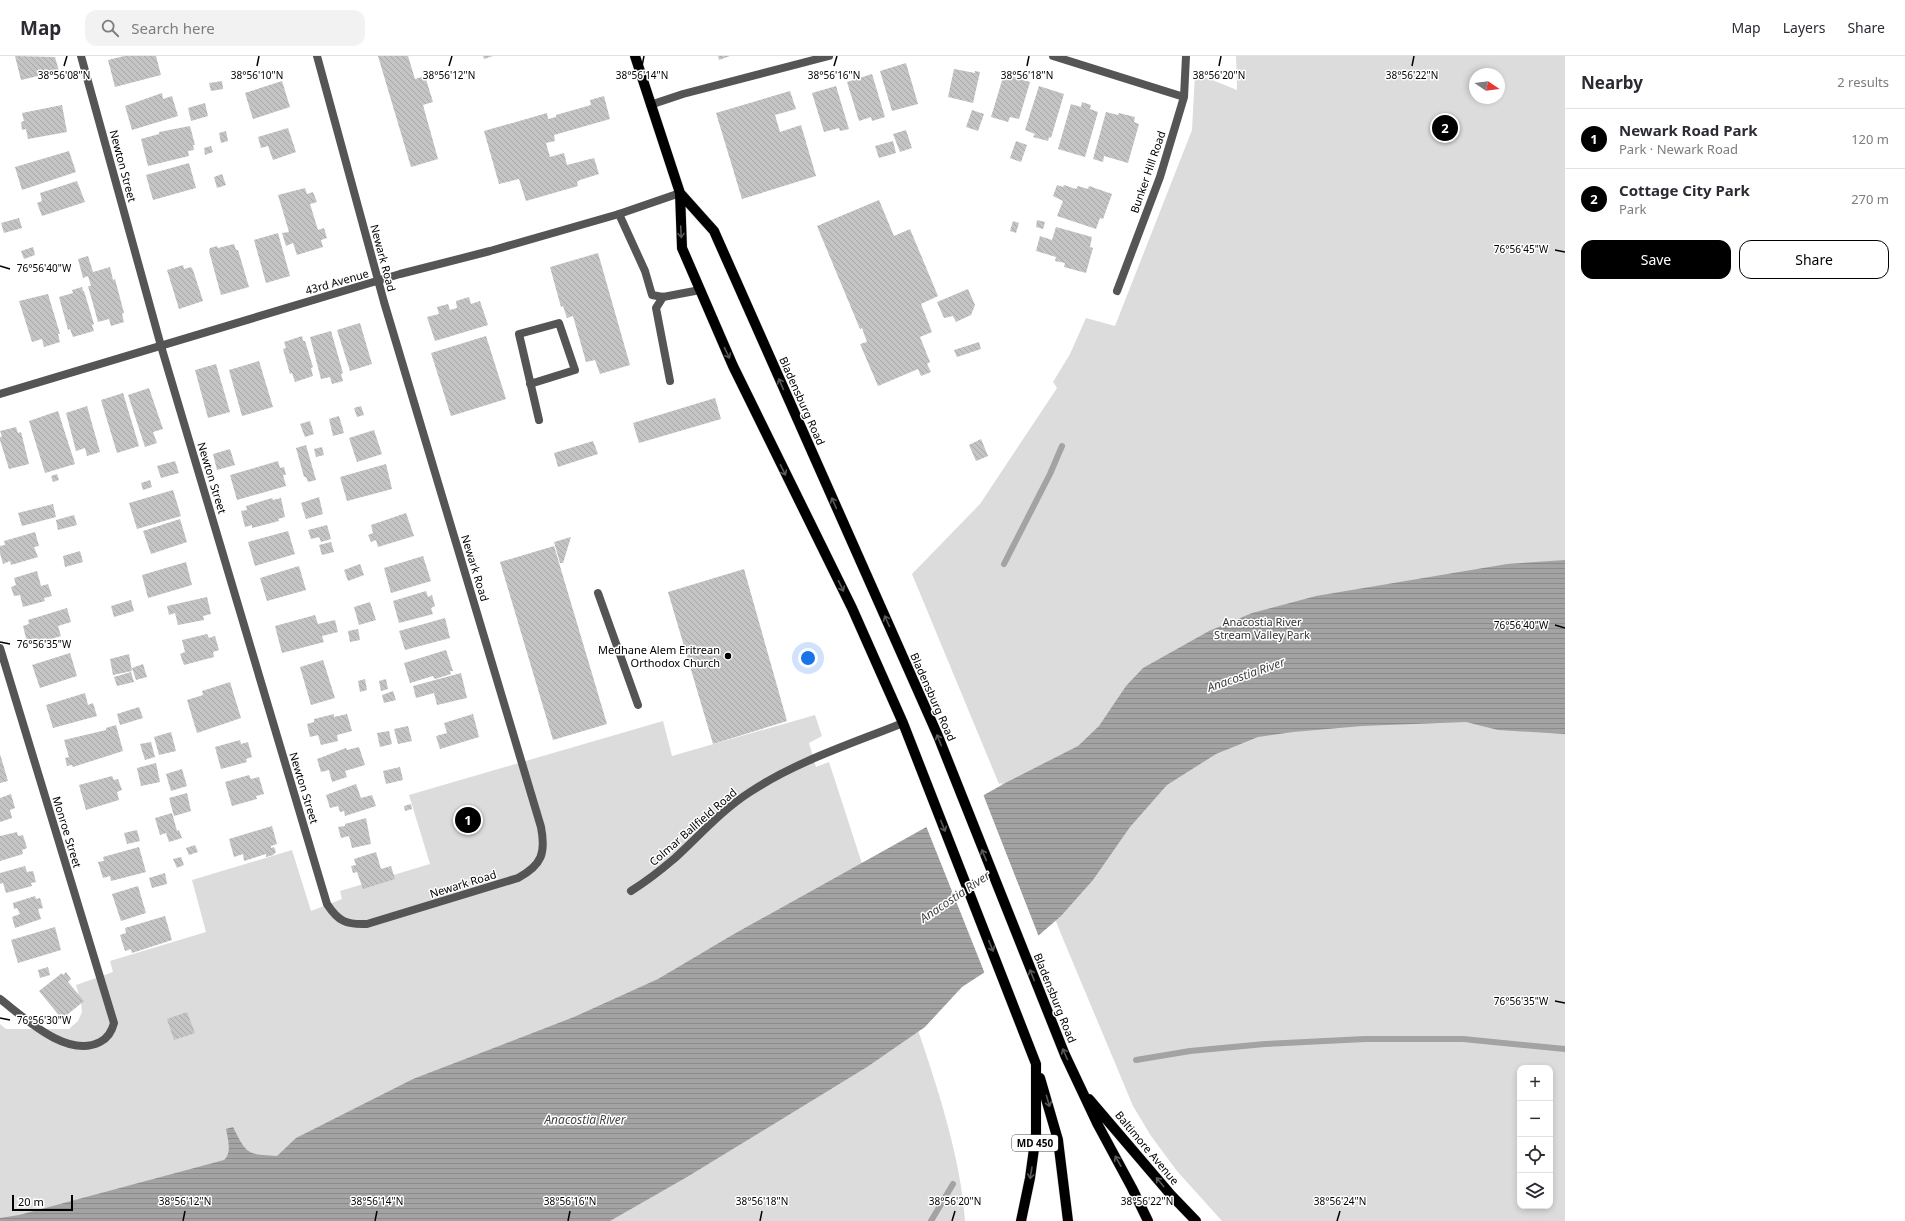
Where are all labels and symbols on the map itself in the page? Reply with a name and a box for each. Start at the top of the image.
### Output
text: 38°56'08"N [38,68,90,82]
text: 38°56'10"N [231,68,283,82]
text: 38°56'12"N [423,68,475,82]
text: 38°56'14"N [616,68,668,82]
text: 38°56'16"N [808,68,860,82]
text: 38°56'18"N [1001,68,1053,82]
text: 38°56'20"N [1193,68,1245,82]
text: 38°56'22"N [1386,68,1438,82]
north arrow [1469,68,1505,104]
pin: 2 [1432,113,1458,143]
street label: Newton Street [107,128,140,204]
street label: Bunker Hill Road [1126,129,1169,215]
street label: Newark Road [367,223,400,293]
one-way arrow [678,225,685,238]
text: 76°56'45"W [1494,242,1549,256]
text: 76°56'40"W [17,261,72,275]
street label: 43rd Avenue [303,265,370,298]
one-way arrow [724,346,731,358]
street label: Bladensburg Road [776,354,829,447]
one-way arrow [777,378,784,390]
street label: Newton Street [194,440,230,515]
one-way arrow [780,464,787,476]
one-way arrow [830,497,837,509]
street label: Newark Road [458,533,493,603]
one-way arrow [838,580,845,592]
park label: Anacostia River Stream Valley Park [1214,614,1310,642]
one-way arrow [883,616,890,628]
text: 76°56'40"W [1494,618,1549,632]
text: 76°56'35"W [17,637,72,651]
place label: Medhane Alem Eritrean Orthodox Church [598,642,720,670]
your location [798,648,818,668]
street label: Bladensburg Road [907,650,960,743]
marker: Medhane Alem Eritrean Orthodox Church [723,651,733,661]
water label: Anacostia River [1204,653,1288,696]
one-way arrow [935,735,943,747]
street label: Newton Street [286,750,322,825]
street label: Colmar Ballfield Road [646,785,739,869]
street label: Monroe Street [49,794,86,870]
pin: 1 [455,805,481,835]
one-way arrow [939,819,947,831]
one-way arrow [980,849,988,861]
street label: Newark Road [428,866,498,901]
water label: Anacostia River [915,866,994,927]
one-way arrow [987,940,995,952]
street label: Bladensburg Road [1031,951,1080,1045]
one-way arrow [1028,970,1036,982]
text: 76°56'35"W [1494,994,1549,1008]
text: 76°56'30"W [17,1013,72,1027]
one-way arrow [1060,1049,1068,1061]
one-way arrow [1044,1095,1052,1108]
street label: Baltimore Avenue [1112,1108,1183,1188]
water label: Anacostia River [543,1111,627,1128]
road number: MD 450 [1012,1135,1058,1151]
one-way arrow [1113,1155,1121,1167]
one-way arrow [1027,1166,1035,1179]
one-way arrow [1156,1176,1165,1187]
scale bar [12,1193,73,1212]
text: 38°56'12"N [159,1194,211,1208]
text: 38°56'14"N [351,1194,403,1208]
text: 38°56'16"N [544,1194,596,1208]
text: 38°56'18"N [736,1194,788,1208]
text: 38°56'20"N [929,1194,981,1208]
text: 38°56'22"N [1121,1194,1173,1208]
text: 38°56'24"N [1314,1194,1366,1208]

